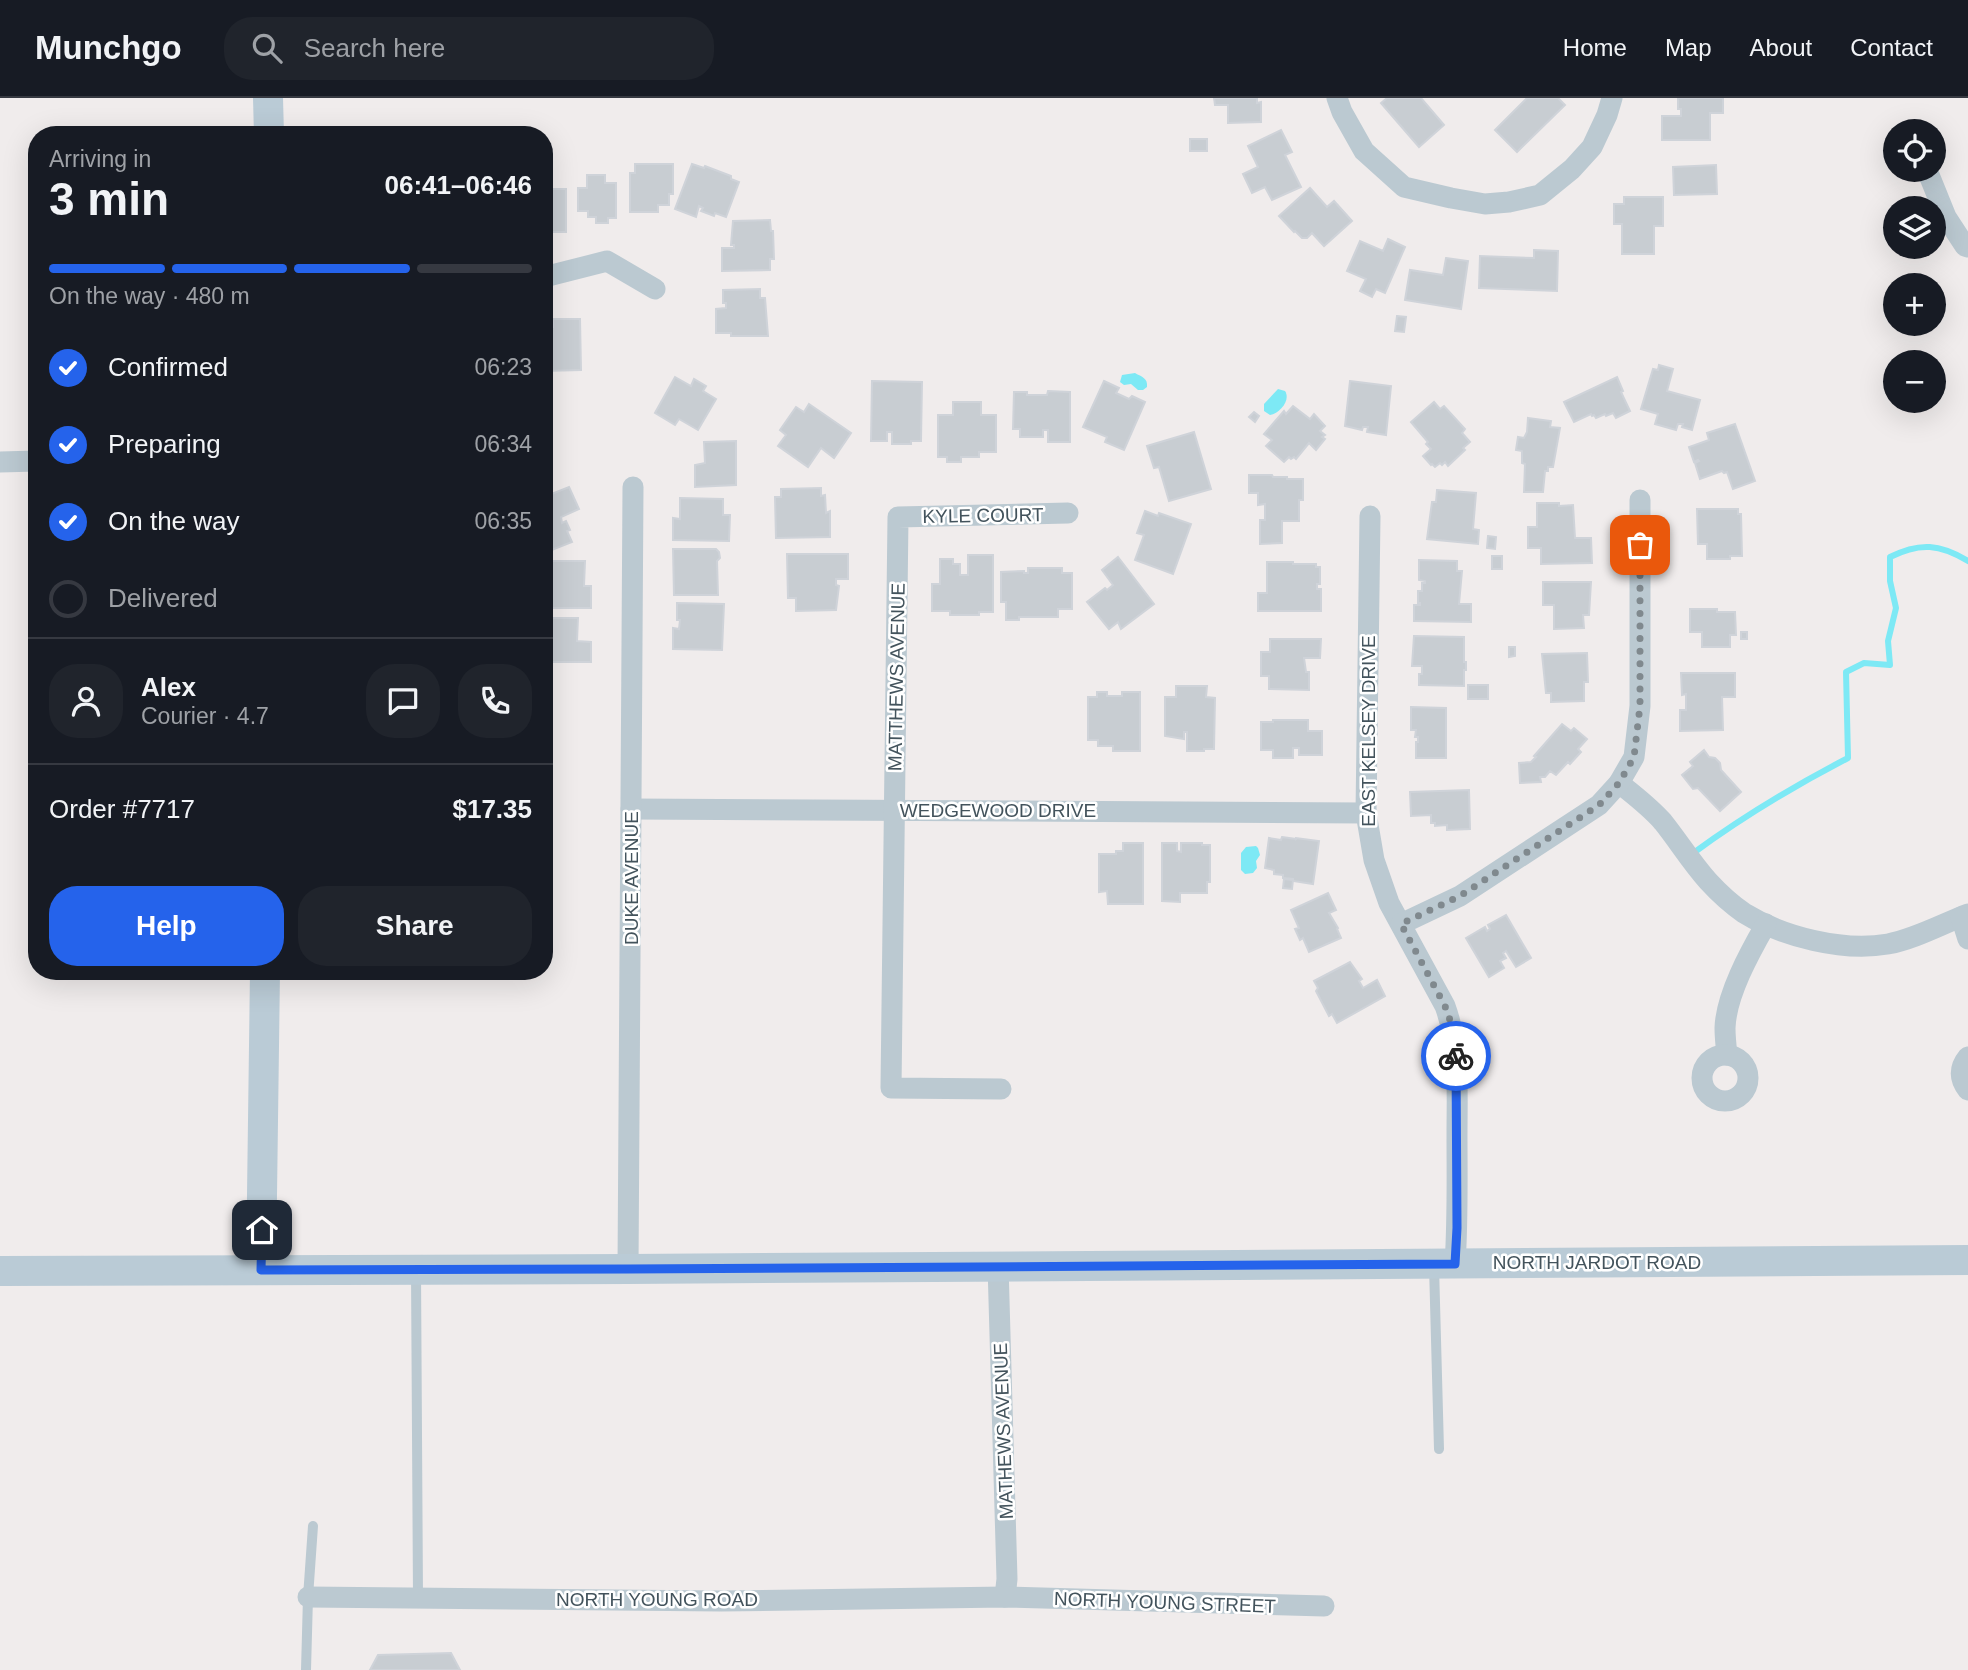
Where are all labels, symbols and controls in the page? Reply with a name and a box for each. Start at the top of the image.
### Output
search box [224,17,714,80]
text: Munchgo [35,29,182,66]
icon: search [248,29,286,67]
text: Search here [304,33,445,63]
text: Home [1563,34,1627,61]
text: Map [1665,34,1712,61]
text: About [1750,34,1812,61]
text: Contact [1850,34,1933,61]
map controls [1883,119,1946,413]
button: locate [1883,119,1946,182]
text: Arriving in [49,146,151,172]
text: 06:41–06:46 [385,170,532,200]
text: 3 min [49,173,169,225]
button: layers [1883,196,1946,259]
button: + [1883,273,1946,336]
text: On the way · 480 m [49,283,250,309]
icon: check [49,349,87,387]
button: − [1883,350,1946,413]
text: Confirmed [108,352,228,382]
text: 06:23 [474,354,532,380]
icon: check [49,426,87,464]
text: Preparing [108,429,221,459]
text: 06:34 [474,431,532,457]
icon: check [49,503,87,541]
street label: KYLE COURT [922,504,1044,527]
text: On the way [108,506,240,536]
text: 06:35 [474,508,532,534]
pin [1610,515,1670,575]
icon: bag [1621,526,1659,564]
text: Delivered [108,583,218,613]
street label: MATTHEWS AVENUE [884,583,909,771]
street label: EAST KELSEY DRIVE [1358,635,1379,827]
button: person [49,664,123,738]
button: chat [366,664,440,738]
button: phone [458,664,532,738]
text: Alex [141,672,196,702]
text: Courier · 4.7 [141,703,269,729]
text: Order #7717 [49,794,195,824]
text: $17.35 [452,794,532,824]
street label: WEDGEWOOD DRIVE [900,800,1096,821]
street label: DUKE AVENUE [621,811,642,945]
button: Help [49,886,284,966]
button: Share [298,886,532,966]
courier [1421,1021,1491,1091]
icon: bike [1437,1037,1475,1075]
pin [232,1200,292,1260]
icon: home [243,1211,281,1249]
street label: NORTH JARDOT ROAD [1493,1252,1701,1273]
street label: MATHEWS AVENUE [990,1342,1017,1520]
street label: NORTH YOUNG STREET [1054,1588,1277,1617]
street label: NORTH YOUNG ROAD [556,1589,758,1610]

